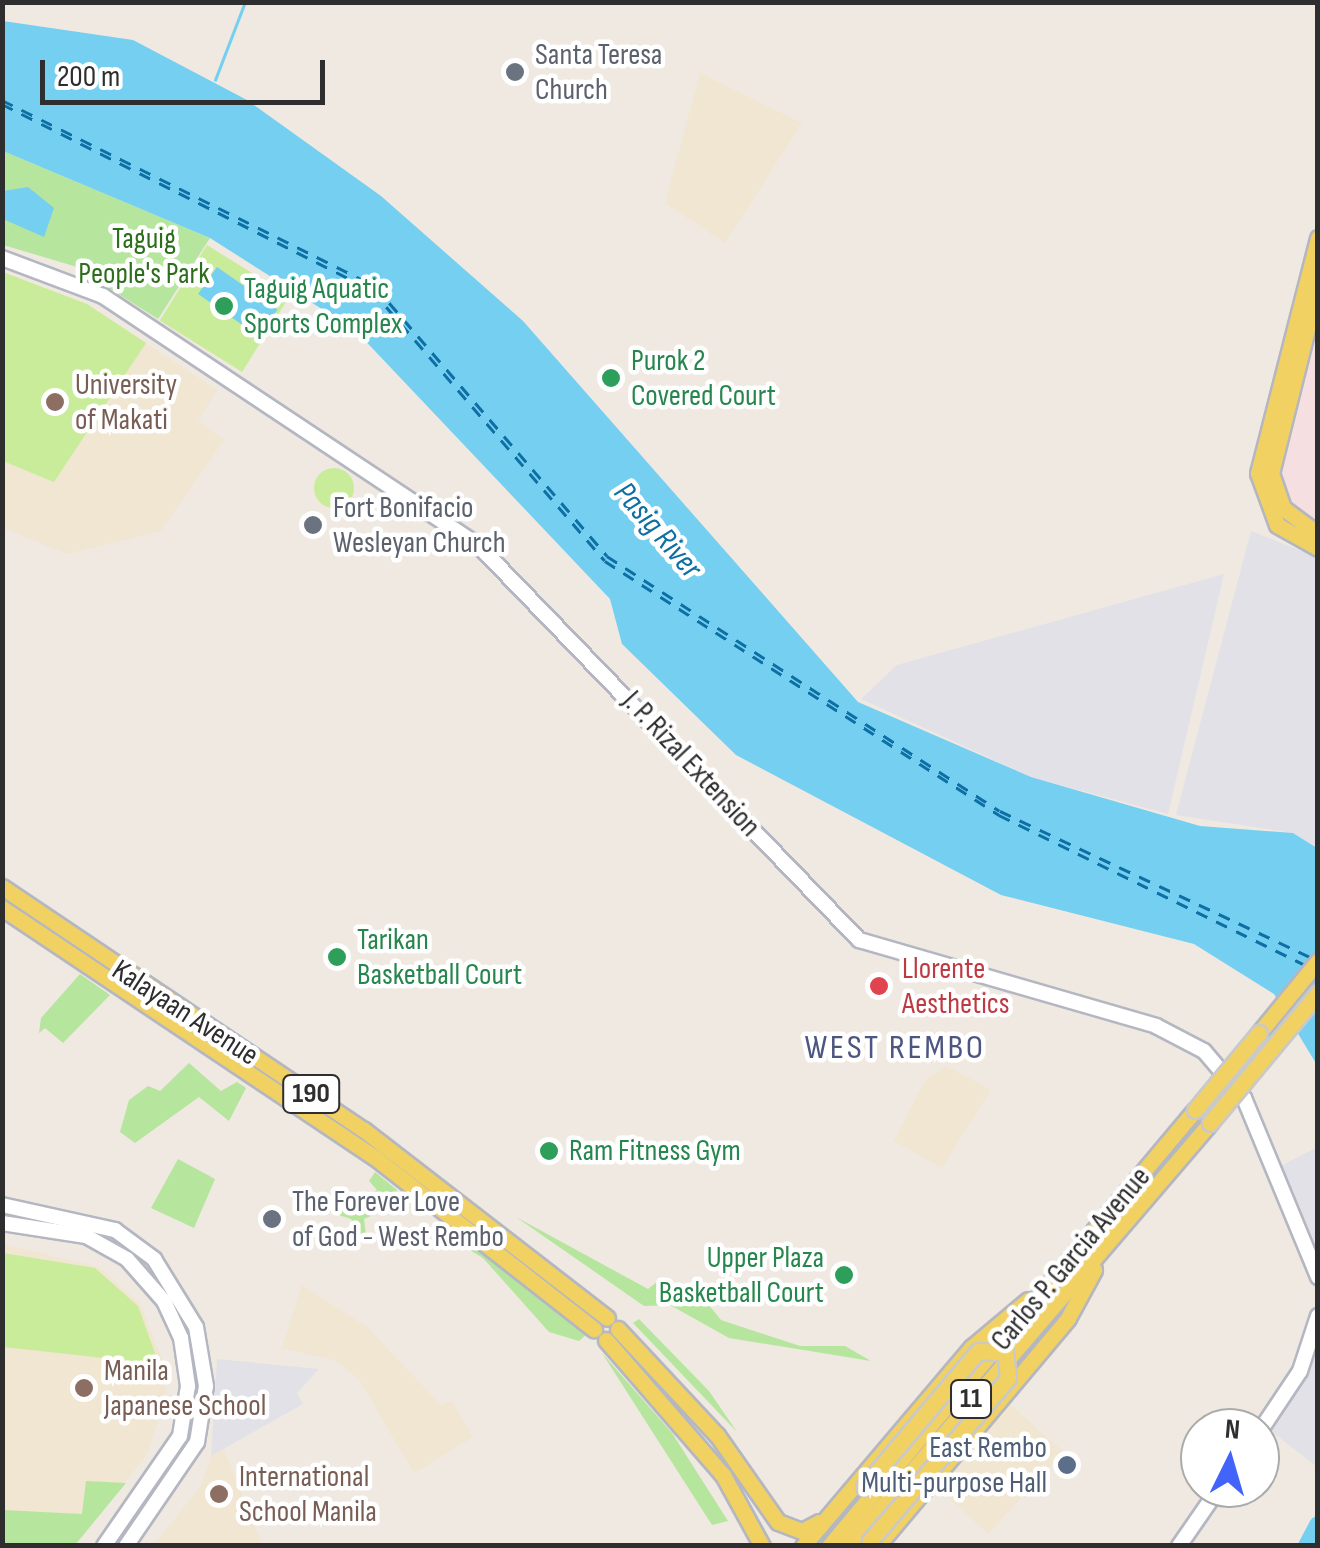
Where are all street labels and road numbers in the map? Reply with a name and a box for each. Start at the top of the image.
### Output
street label: J. P. Rizal Extension [614,684,768,844]
street label: Kalayaan Avenue [105,952,265,1074]
road number: 190 [281,1071,341,1117]
street label: Carlos P. Garcia Avenue [984,1160,1158,1358]
road number: 11 [948,1376,994,1422]

